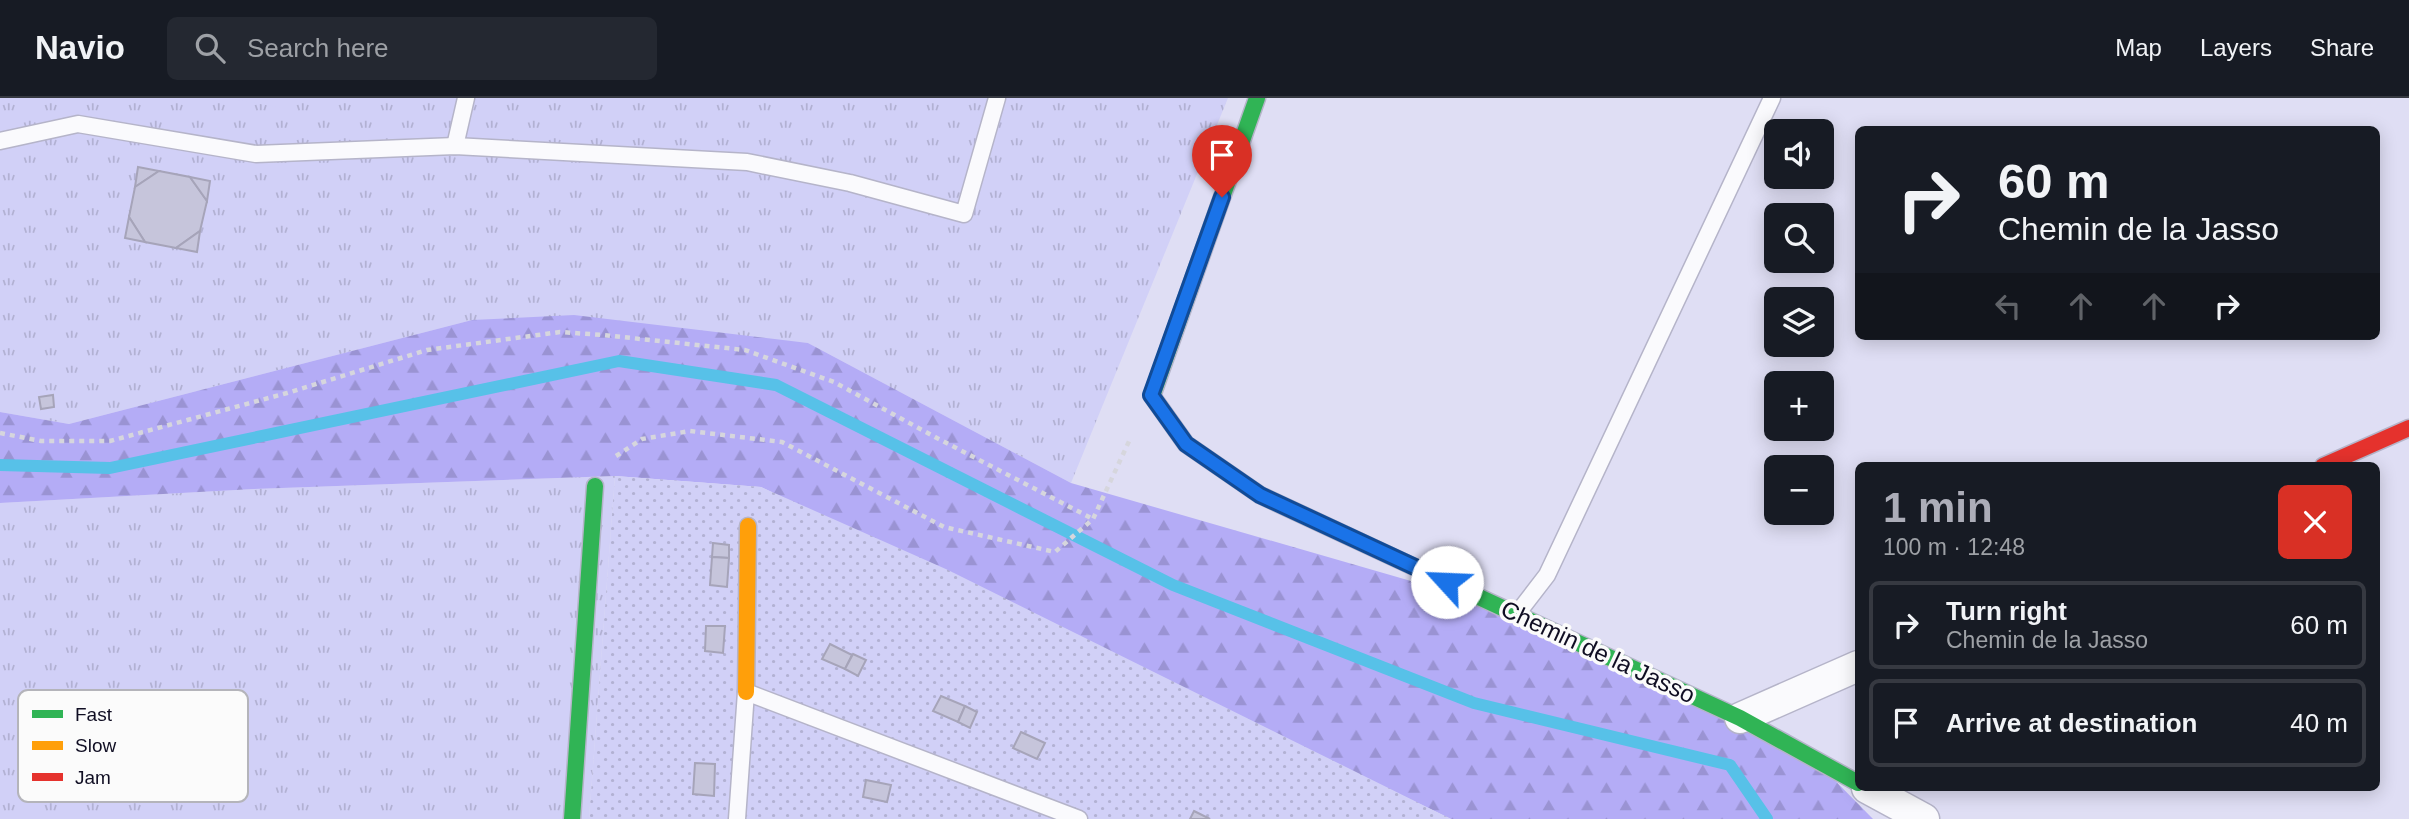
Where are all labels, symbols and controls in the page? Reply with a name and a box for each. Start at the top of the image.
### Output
search box [167,17,657,80]
text: Navio [35,29,125,66]
icon: search [191,29,229,67]
text: Search here [247,33,389,63]
text: Map [2115,34,2162,61]
text: Layers [2200,34,2272,61]
text: Share [2310,34,2374,61]
map controls [1764,119,1834,525]
button: sound [1764,119,1834,189]
pin [1192,125,1252,197]
icon: arrive [1203,136,1241,174]
icon: right [1883,154,1974,245]
text: 60 m [1998,154,2110,208]
button: search [1764,203,1834,273]
text: Chemin de la Jasso [1998,211,2279,247]
button: layers [1764,287,1834,357]
icon: left [1989,287,2027,325]
icon: ahead [2062,287,2100,325]
icon: ahead [2135,287,2173,325]
icon: right [2208,287,2246,325]
button: + [1764,371,1834,441]
button: − [1764,455,1834,525]
text: 1 min [1883,484,1993,531]
button: close [2278,485,2352,559]
text: 100 m · 12:48 [1883,534,2025,560]
position arrow [1410,545,1484,619]
street label: Chemin de la Jasso [1497,595,1699,708]
text: Turn right [1946,596,2067,626]
icon: right [1887,606,1925,644]
text: 60 m [2290,610,2348,640]
text: Chemin de la Jasso [1946,627,2148,653]
legend [18,690,248,802]
text: Fast [75,704,113,725]
icon: arrive [1887,704,1925,742]
text: Arrive at destination [1946,708,2197,738]
text: 40 m [2290,708,2348,738]
text: Slow [75,735,116,756]
text: Jam [75,767,111,788]

